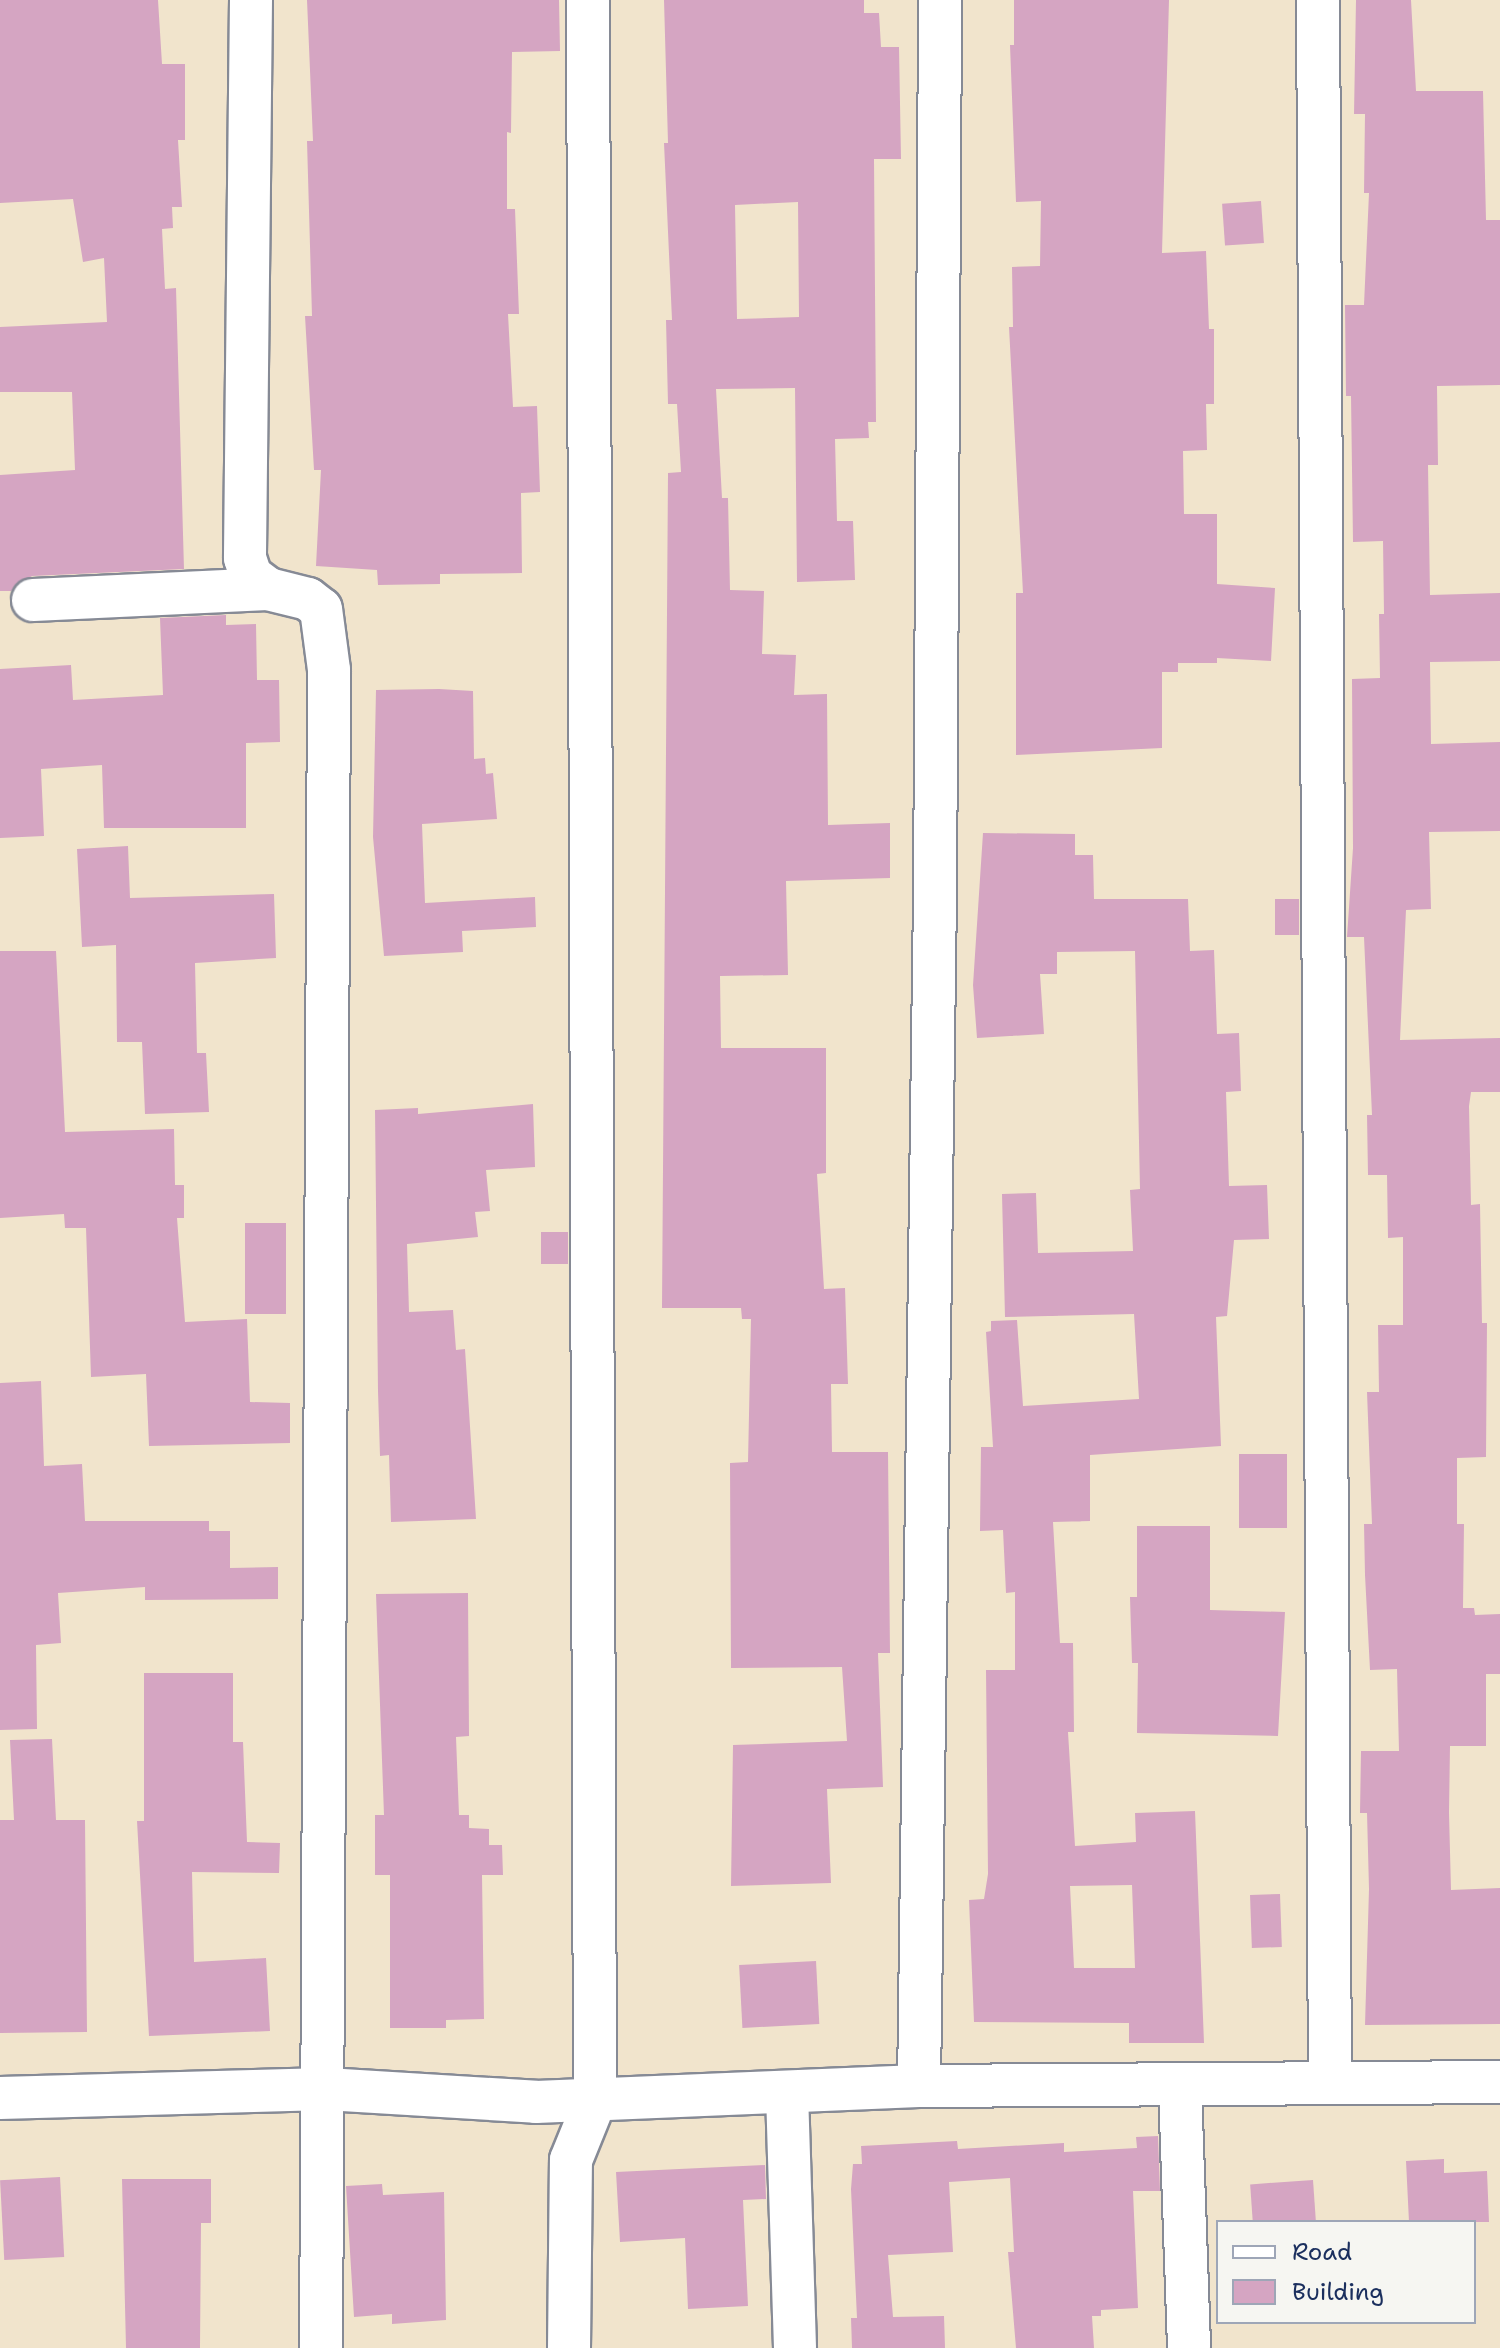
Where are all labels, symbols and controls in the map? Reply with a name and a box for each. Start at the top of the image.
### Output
legend [1216,2220,1476,2324]
text: Road [1292,2236,1352,2268]
text: Building [1292,2276,1384,2308]

